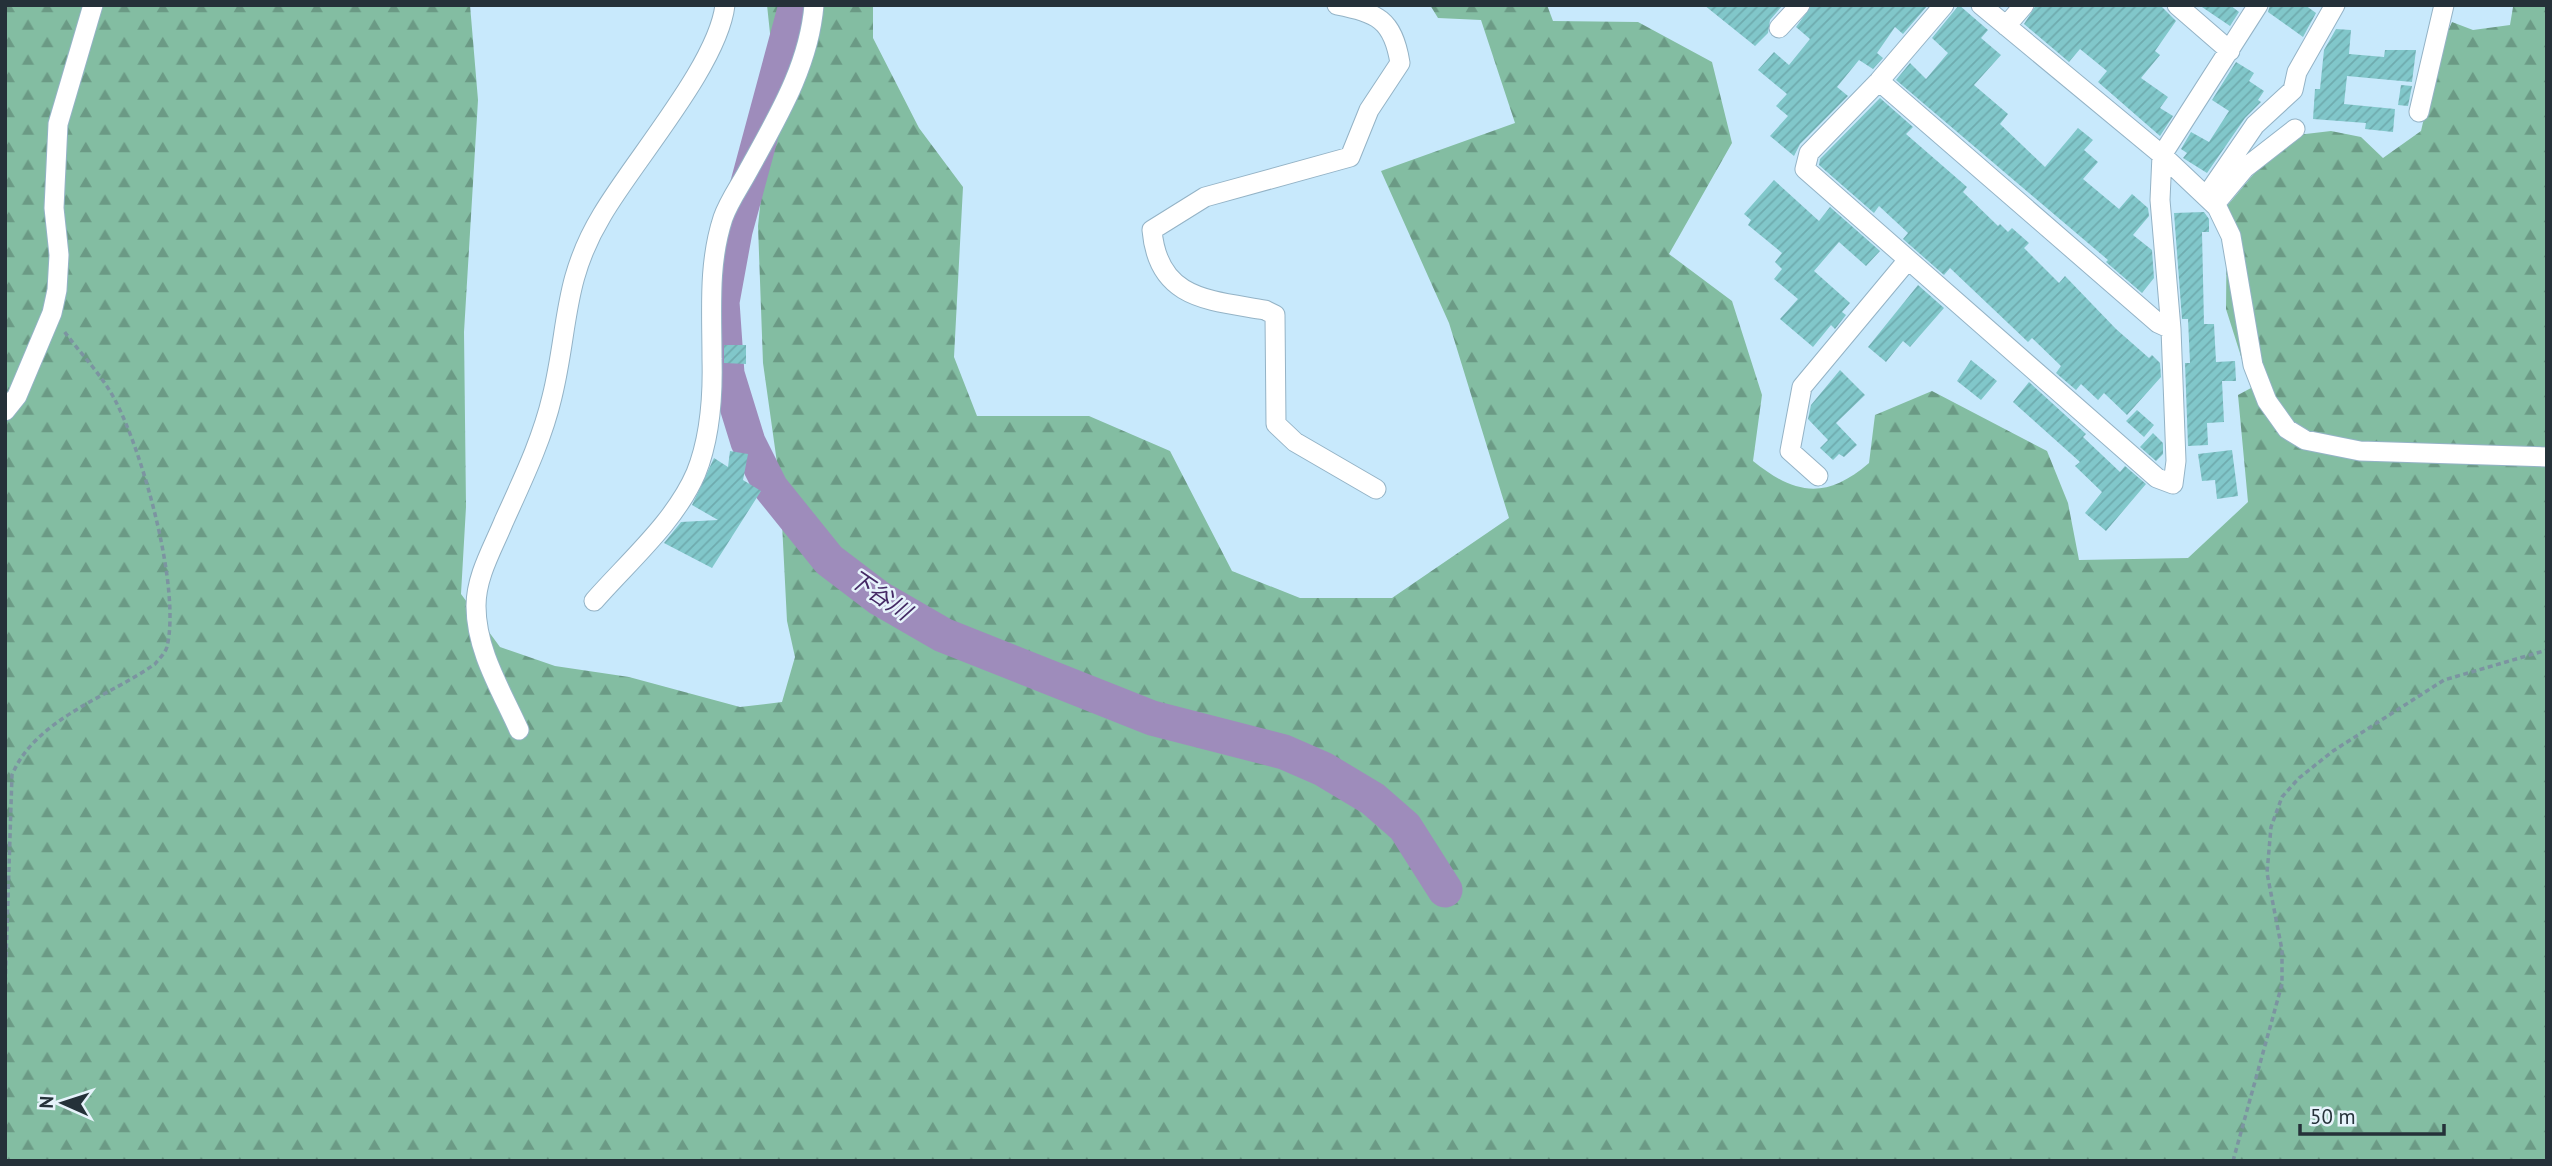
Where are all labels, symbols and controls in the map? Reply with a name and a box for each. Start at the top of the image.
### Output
water label: 下谷川 [844,563,919,628]
north arrow [28,1068,98,1138]
scale bar [2300,1092,2444,1136]
text: N [34,1095,58,1109]
text: 50 m [2310,1103,2356,1130]

